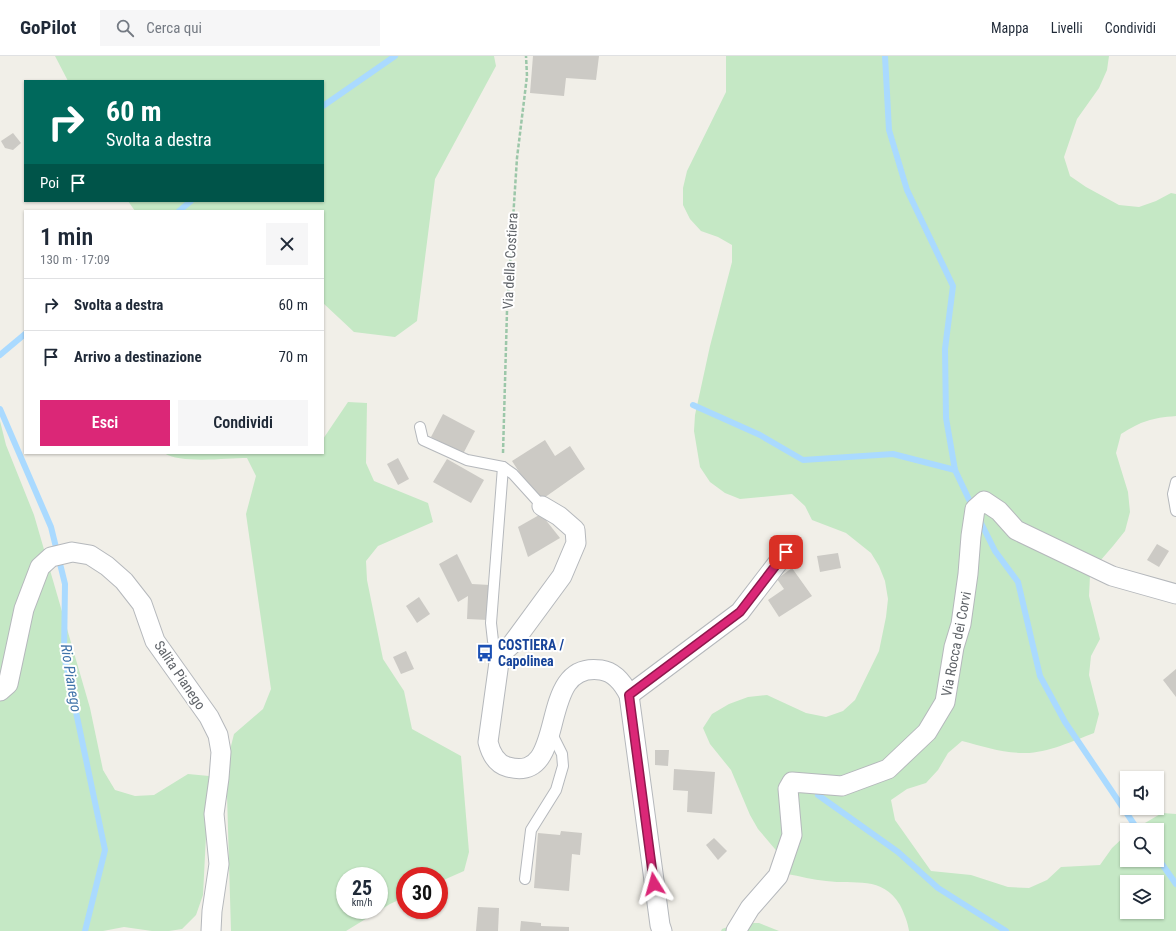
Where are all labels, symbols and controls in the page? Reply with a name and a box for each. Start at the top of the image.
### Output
search box [100,10,380,46]
text: GoPilot [20,16,76,39]
icon: search [114,17,136,39]
text: Cerca qui [146,19,202,37]
text: Mappa [991,20,1029,36]
text: Livelli [1051,20,1083,36]
text: Condividi [1105,20,1156,36]
text: 60 m [106,95,162,128]
icon: right [40,96,92,148]
text: Svolta a destra [106,129,212,150]
icon: arrive [67,172,89,194]
text: Poi [40,174,59,192]
street label: Via della Costiera [499,212,521,310]
text: 1 min [40,223,93,251]
button: close [266,223,308,265]
text: 130 m · 17:09 [40,252,110,267]
icon: right [40,294,62,316]
text: Svolta a destra [74,296,163,314]
text: 60 m [278,296,308,314]
icon: arrive [40,346,62,368]
text: Arrivo a destinazione [74,348,202,366]
text: 70 m [278,348,308,366]
button: Esci [40,400,170,446]
button: Condividi [178,400,308,446]
pin [769,535,803,569]
icon: arrive [775,541,797,563]
street label: Via Rocca dei Corvi [938,590,974,698]
place label: COSTIERA / Capolinea [498,637,565,669]
street label: Salita Pianego [151,638,209,712]
water label: Rio Pianego [57,643,85,713]
bus stop icon: COSTIERA / Capolinea [475,643,495,663]
map controls [1120,771,1164,919]
button: sound [1120,771,1164,815]
button: search [1120,823,1164,867]
position arrow [633,863,675,905]
speed limit sign: 30 [396,867,448,919]
button: layers [1120,875,1164,919]
text: 25 [352,876,372,900]
text: km/h [352,897,372,908]

